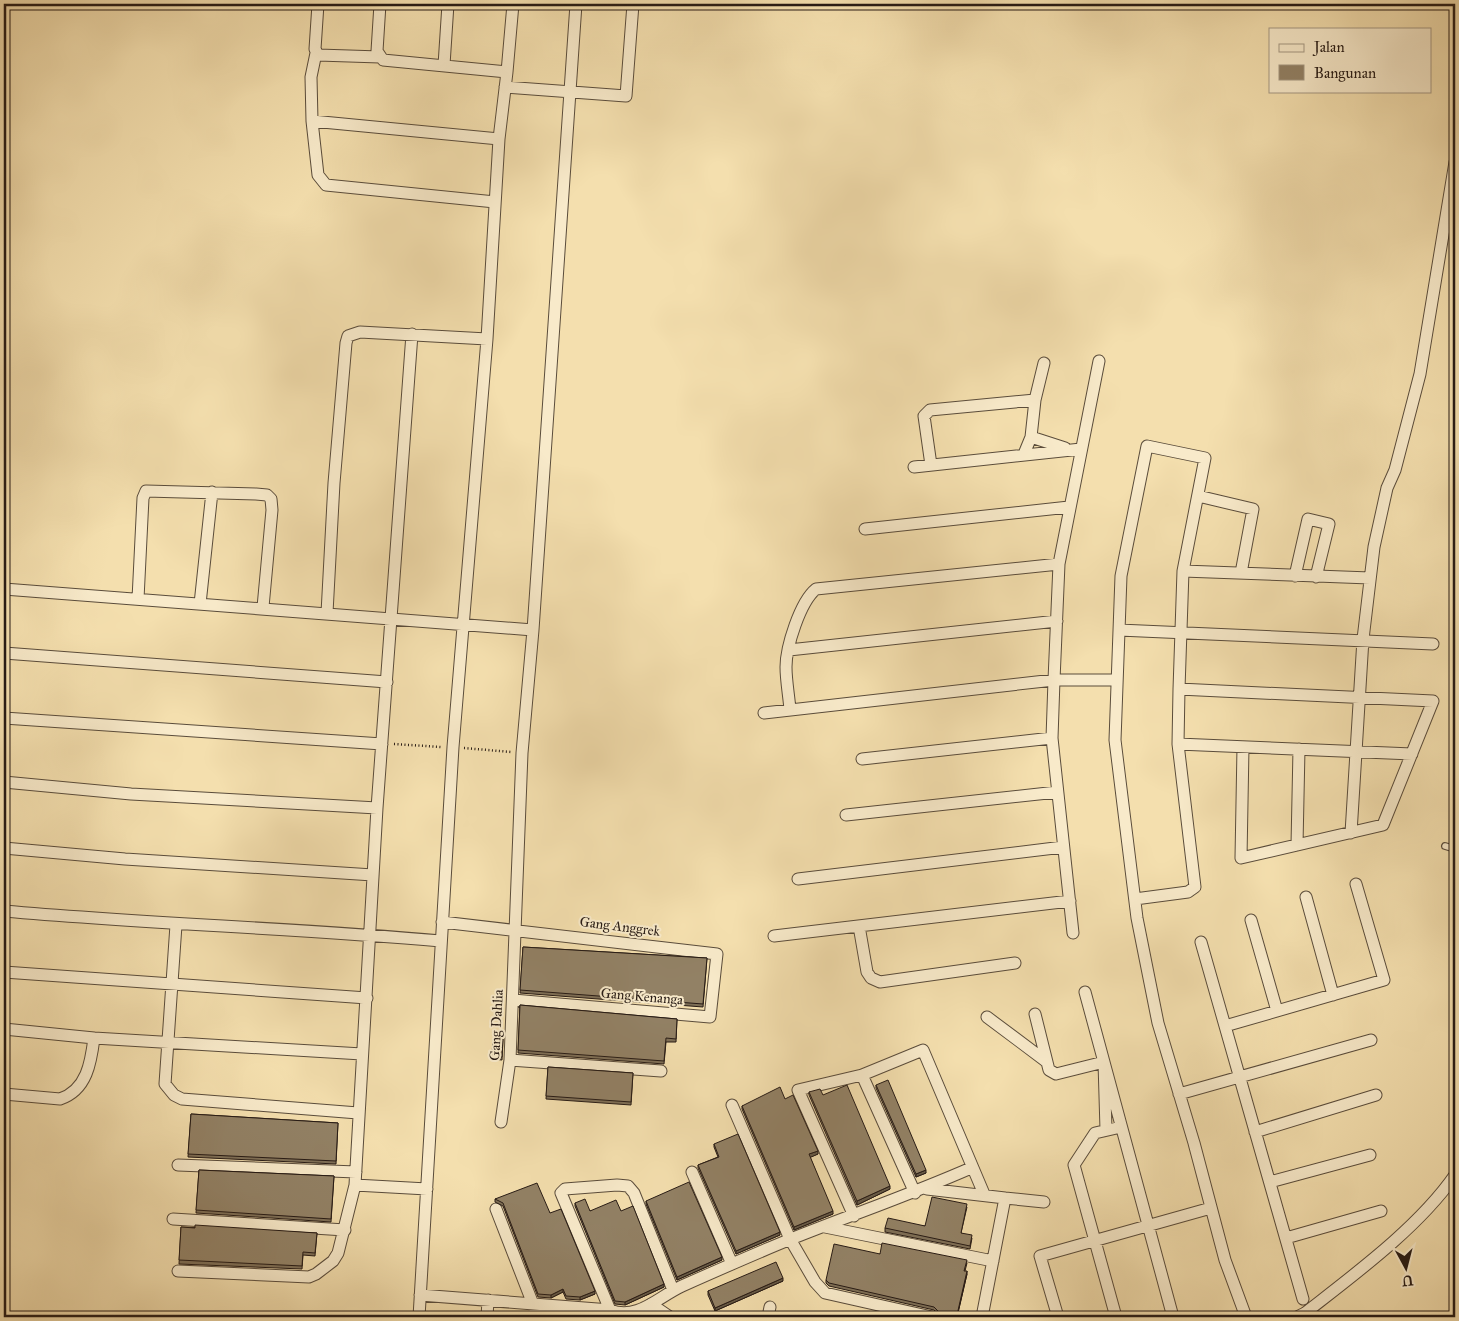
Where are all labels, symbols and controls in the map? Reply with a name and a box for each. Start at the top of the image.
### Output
legend [1269,28,1432,92]
text: Jalan [1312,38,1345,57]
text: Bangunan [1314,64,1376,82]
street label: Gang Anggrek [579,913,662,940]
street label: Gang Kenanga [600,984,684,1009]
street label: Gang Dahlia [486,989,507,1061]
north arrow [1382,1244,1432,1294]
text: U [1400,1271,1414,1290]

